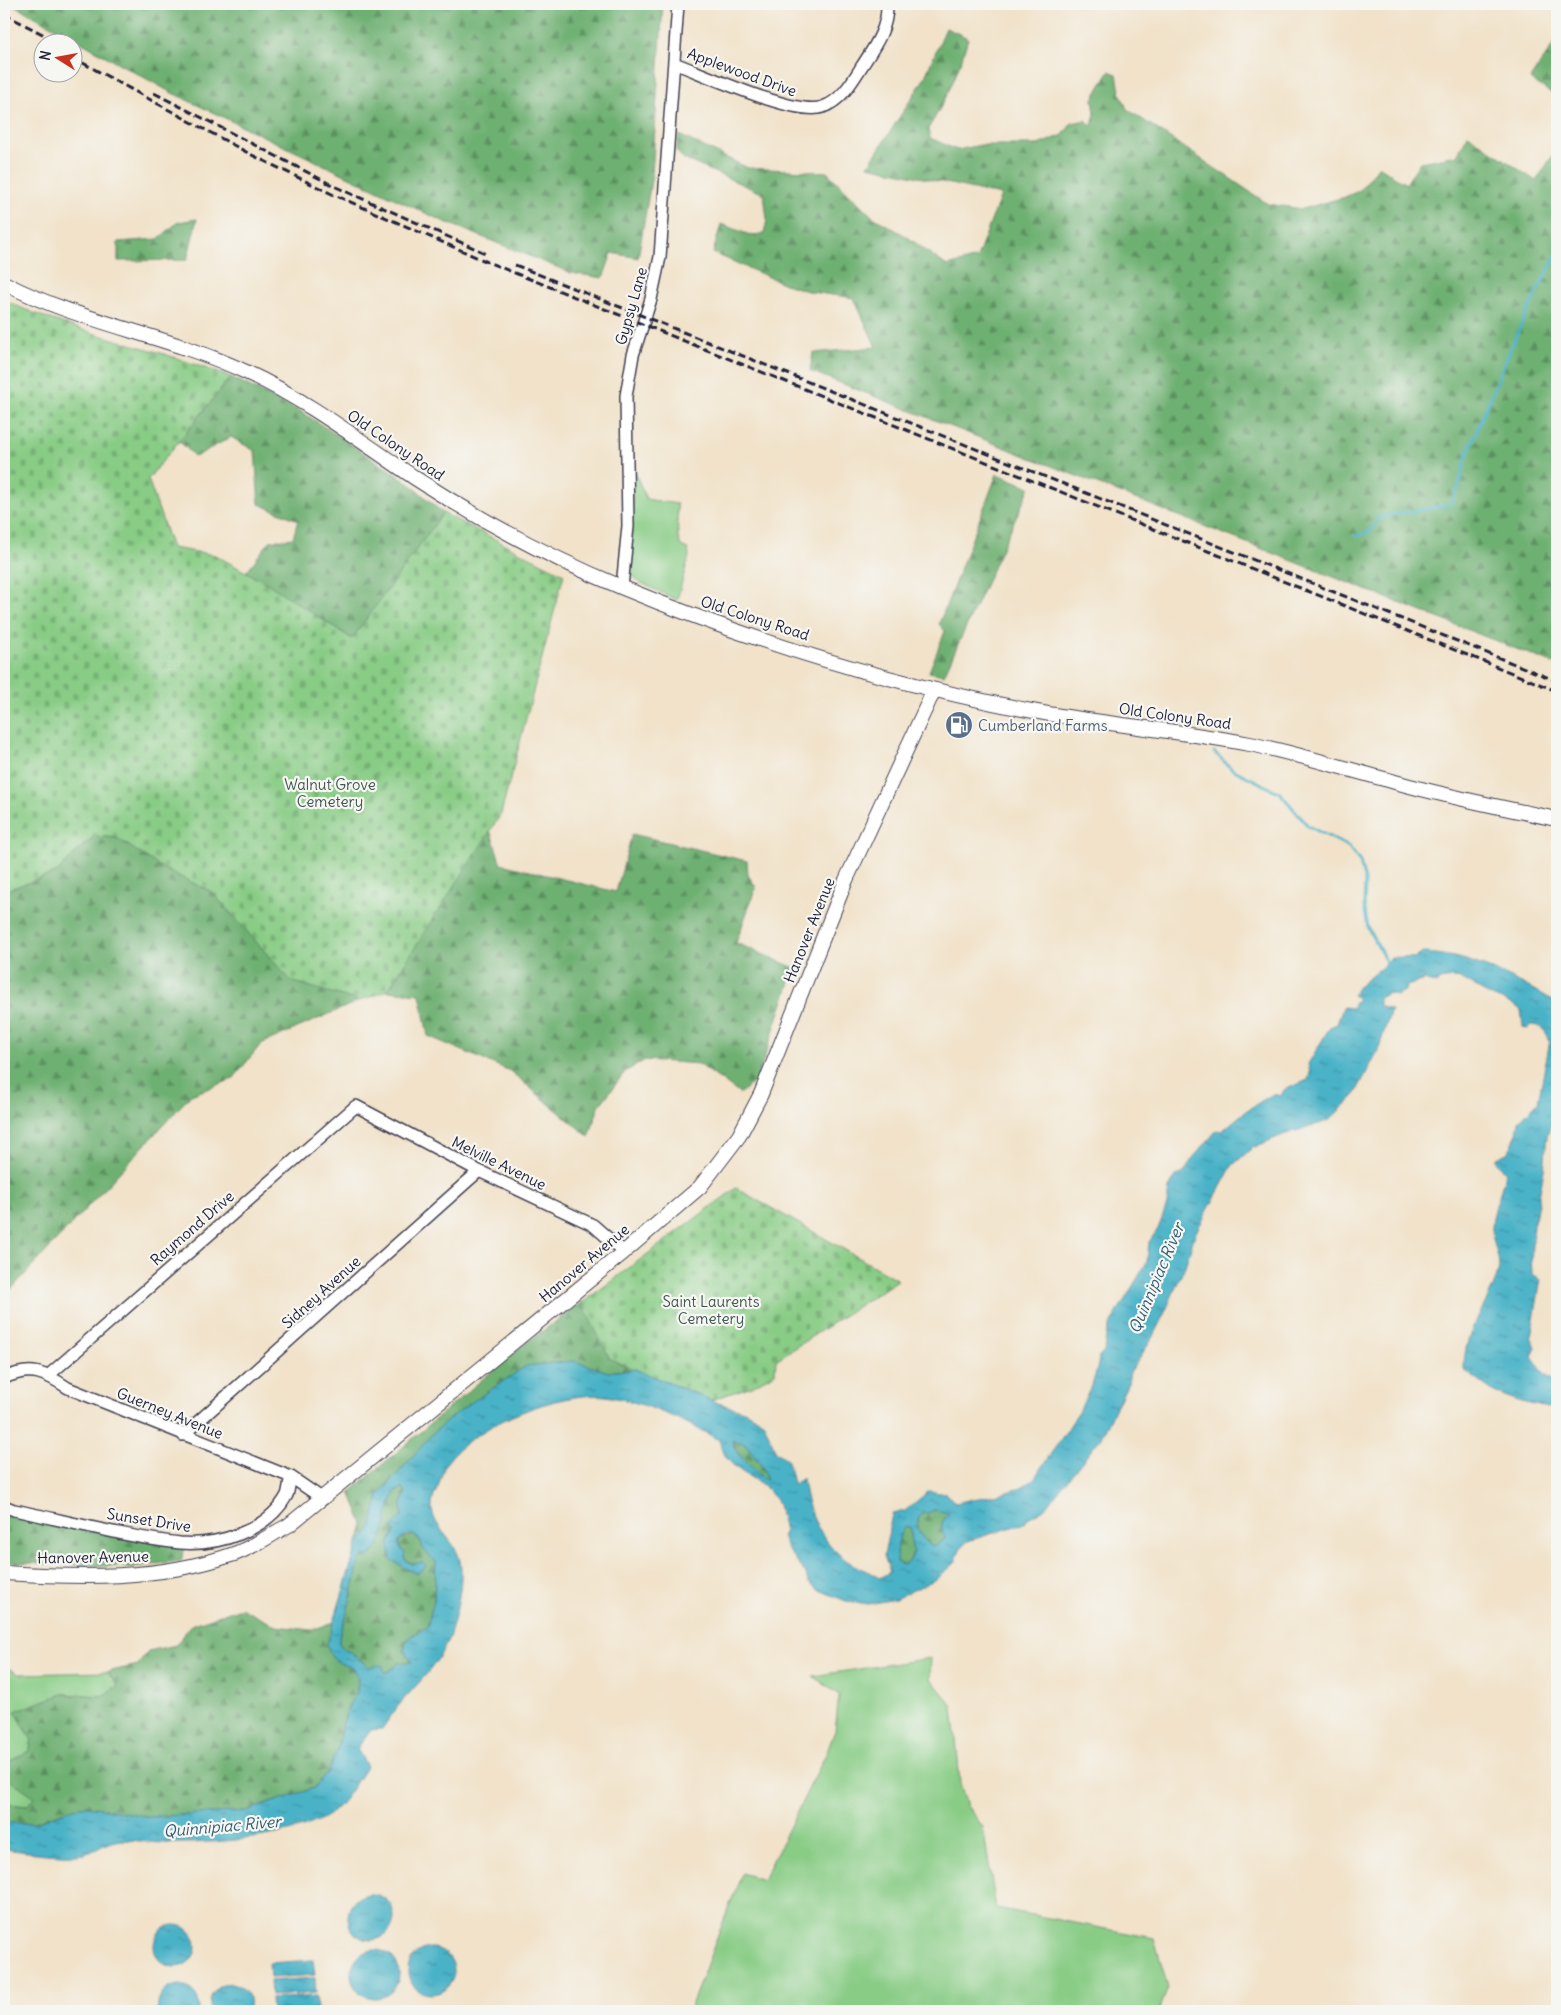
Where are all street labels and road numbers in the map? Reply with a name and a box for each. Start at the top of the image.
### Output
street label: Applewood Drive [685,43,799,101]
street label: Gypsy Lane [611,265,651,347]
street label: Old Colony Road [344,405,448,485]
street label: Old Colony Road [698,591,812,645]
street label: Old Colony Road [1118,699,1233,733]
street label: Hanover Avenue [779,875,839,985]
street label: Melville Avenue [449,1132,549,1194]
street label: Raymond Drive [146,1187,238,1269]
street label: Hanover Avenue [535,1220,633,1306]
street label: Sidney Avenue [278,1252,364,1332]
street label: Guerney Avenue [114,1383,226,1443]
street label: Sunset Drive [106,1504,192,1536]
street label: Hanover Avenue [37,1547,149,1567]

